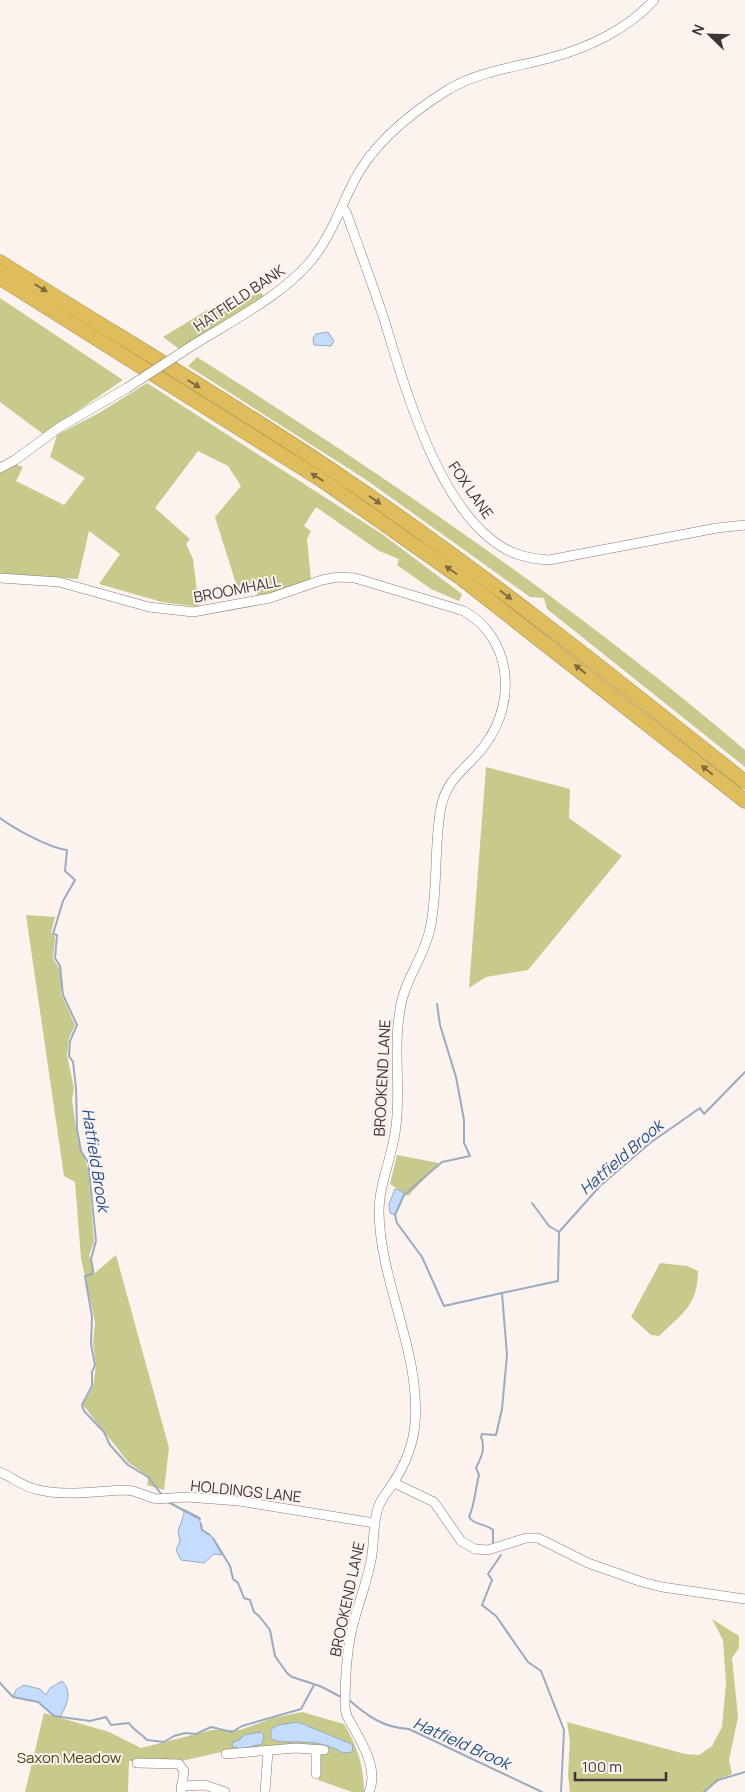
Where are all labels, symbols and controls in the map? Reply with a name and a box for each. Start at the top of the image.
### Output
north arrow [685,10,735,60]
text: N [687,21,708,38]
street label: HATFIELD BANK [189,260,289,336]
one-way arrow [35,283,48,293]
one-way arrow [187,379,200,388]
street label: FOX LANE [444,457,498,523]
one-way arrow [311,473,324,482]
one-way arrow [368,495,381,505]
one-way arrow [444,565,457,575]
street label: BROOMHALL [192,570,283,608]
one-way arrow [499,589,512,600]
one-way arrow [574,663,587,674]
one-way arrow [701,765,714,776]
street label: BROOKEND LANE [368,1019,396,1137]
water label: Hatfield Brook [77,1107,115,1215]
water label: Hatfield Brook [575,1113,669,1199]
street label: HOLDINGS LANE [189,1475,303,1507]
street label: BROOKEND LANE [325,1540,369,1658]
water label: Hatfield Brook [410,1712,516,1775]
park label: Saxon Meadow [17,1747,122,1768]
scale bar [575,1750,666,1782]
text: 100 m [582,1756,622,1777]

